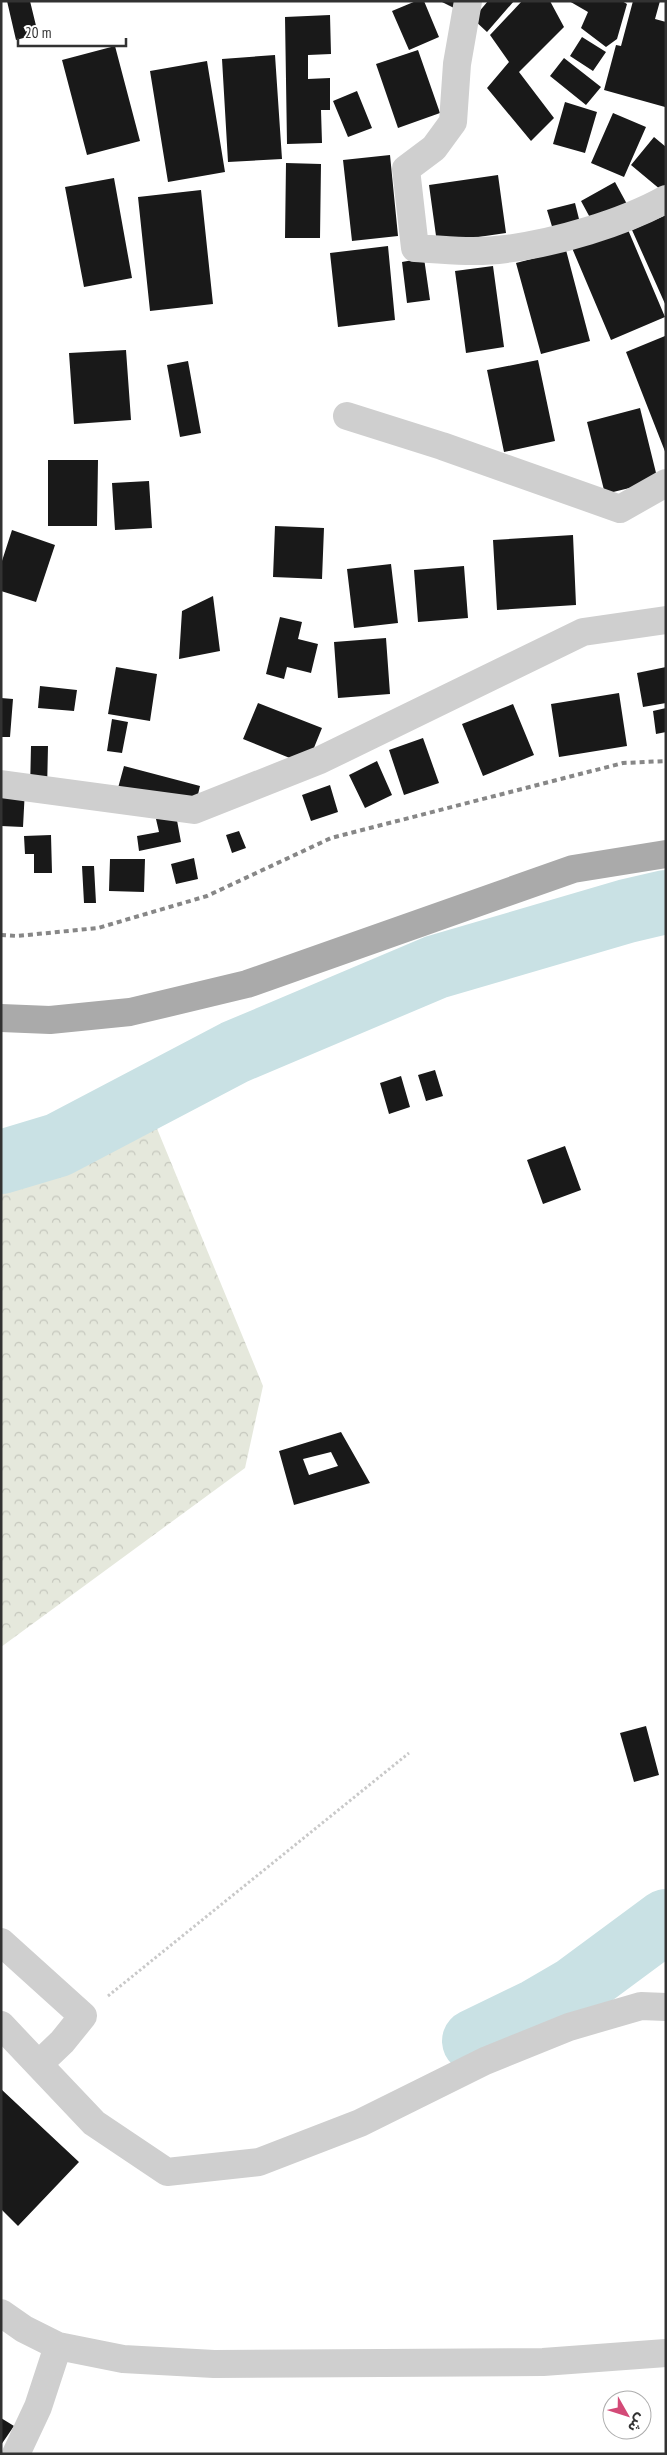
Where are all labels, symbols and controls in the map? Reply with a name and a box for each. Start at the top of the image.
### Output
scale bar [18,15,125,47]
text: 20 m [25,23,51,42]
north arrow [602,2390,652,2440]
text: ش [624,2410,650,2436]

